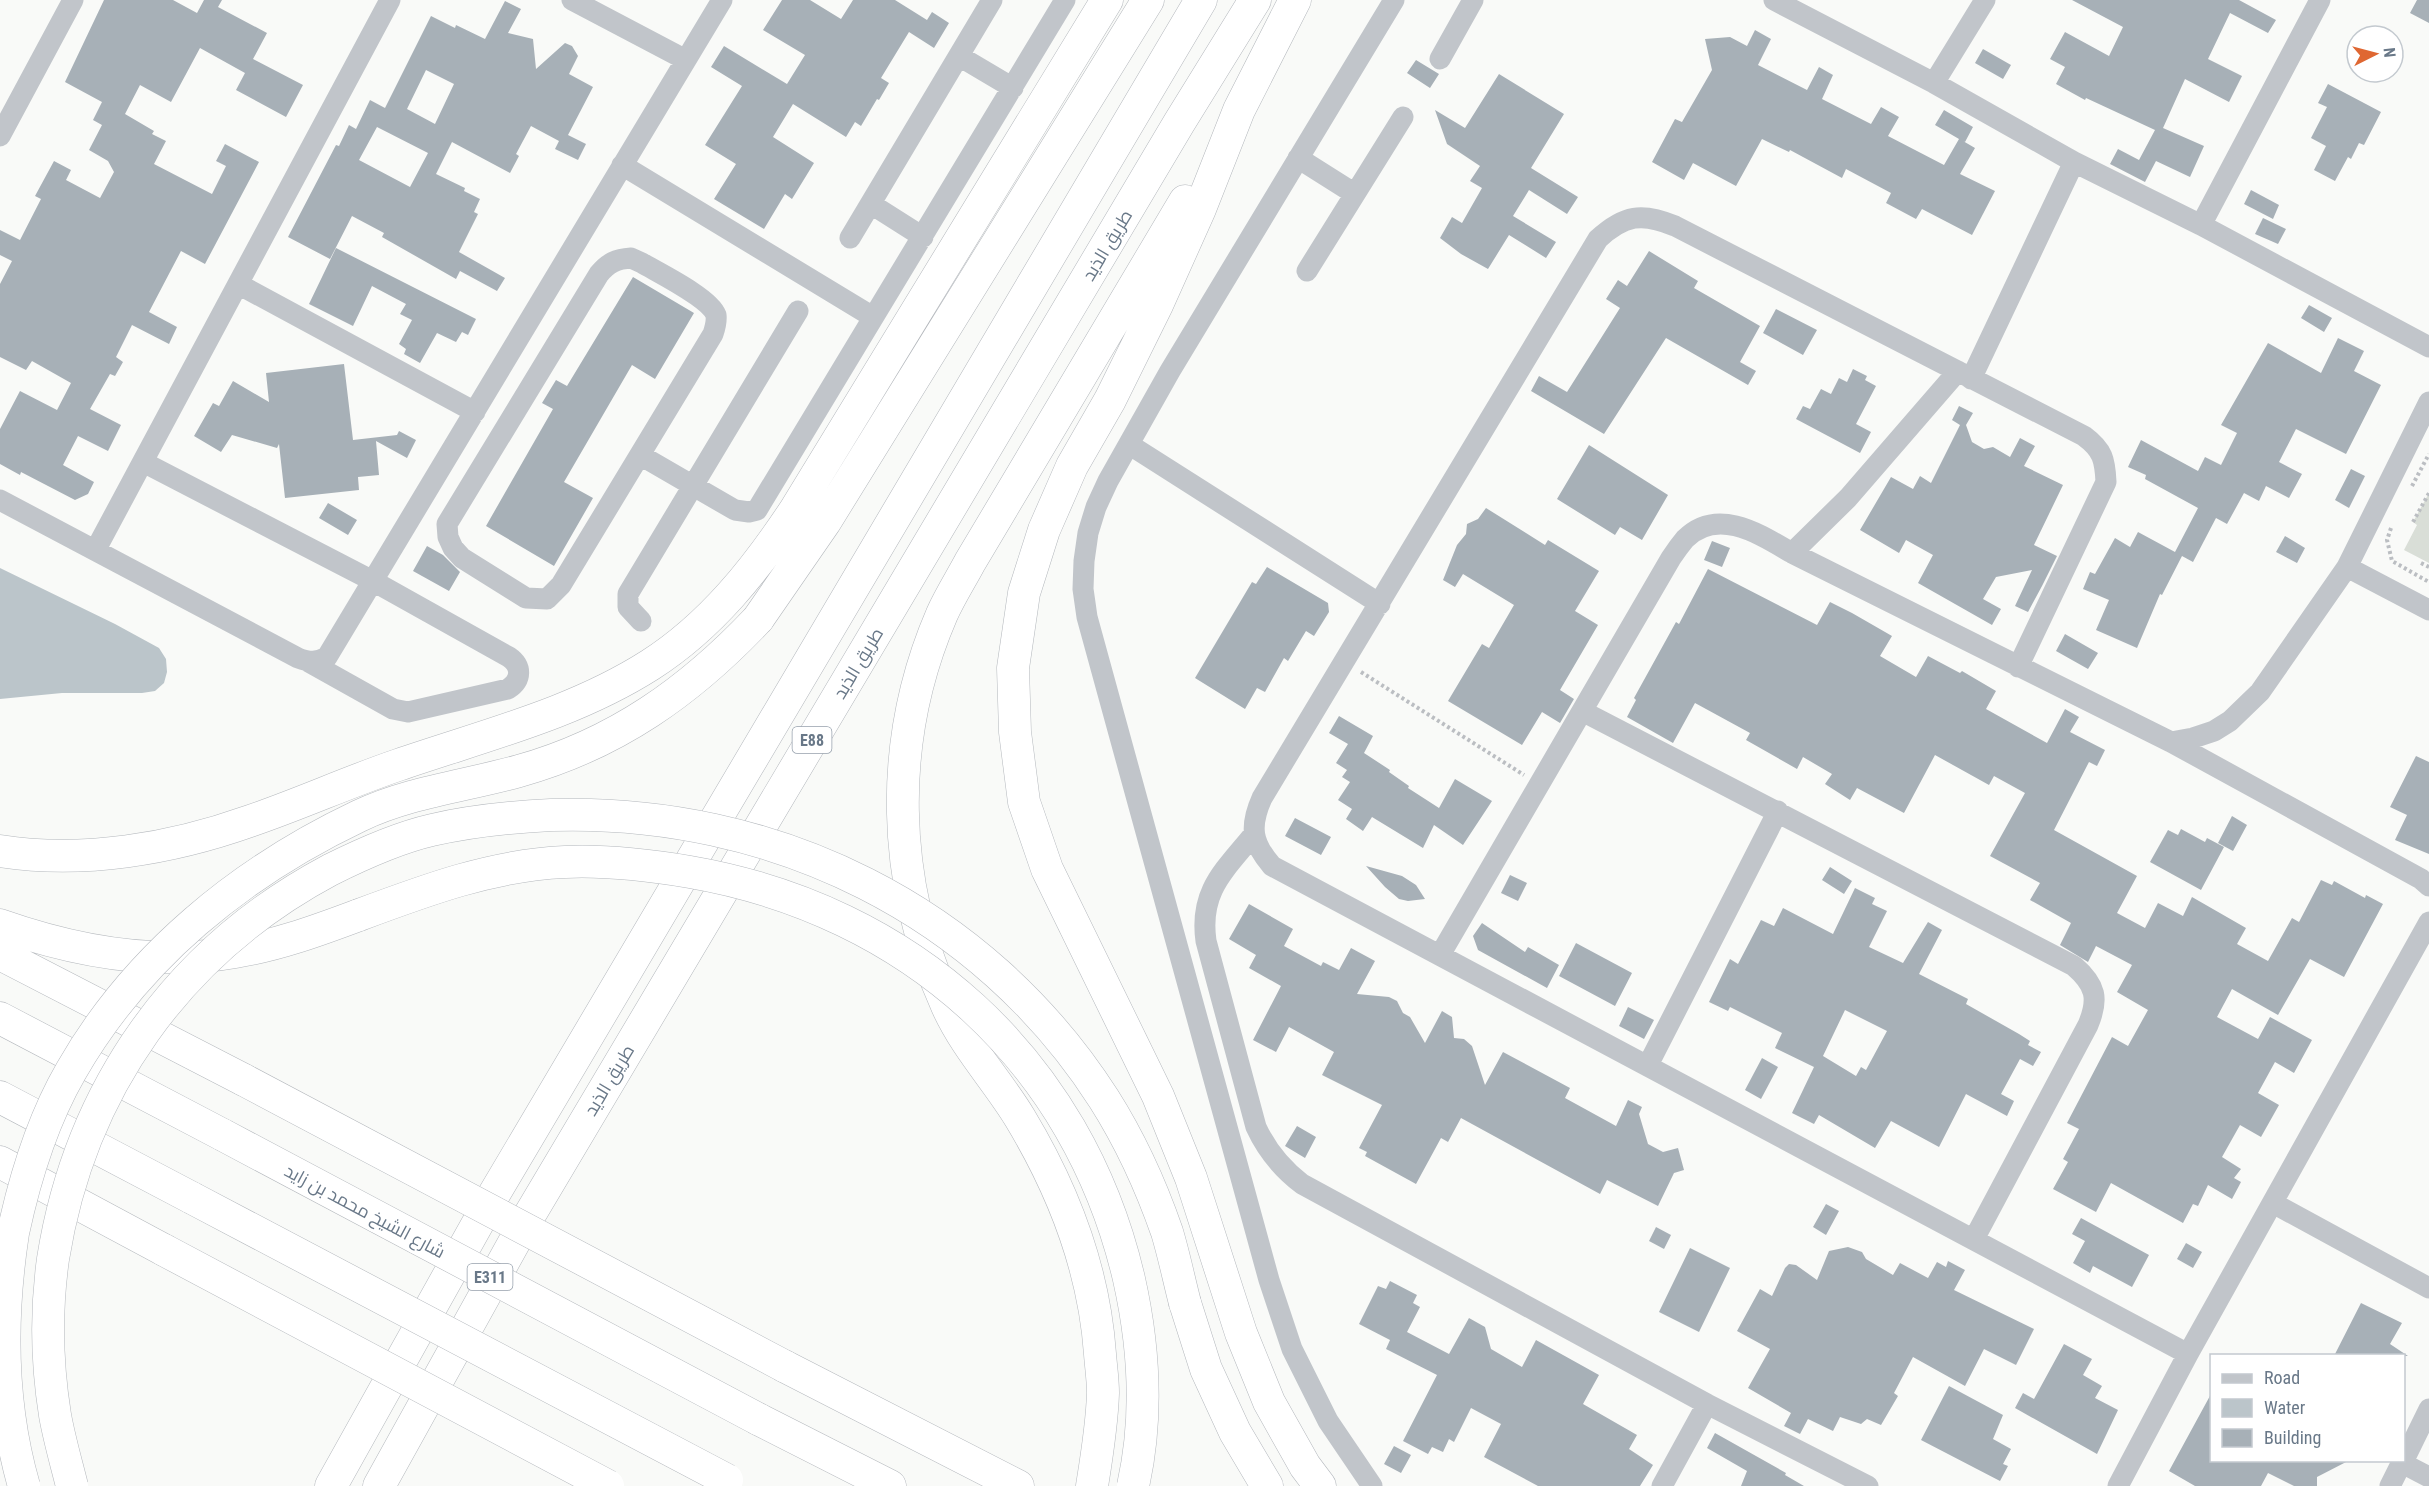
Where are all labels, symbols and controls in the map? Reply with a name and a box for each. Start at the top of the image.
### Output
north arrow [2345,24,2405,84]
text: N [2379,47,2399,58]
street label: طريق الذيد [1078,206,1138,285]
street label: طريق الذيد [829,624,889,703]
road number: E88 [792,727,832,753]
street label: طريق الذيد [580,1041,640,1120]
street label: شارع الشيخ محمد بن زايد [280,1160,449,1264]
road number: E311 [468,1264,512,1290]
legend [2210,1354,2405,1462]
text: Road [2264,1367,2300,1388]
text: Water [2264,1397,2306,1418]
text: Building [2264,1427,2321,1448]

